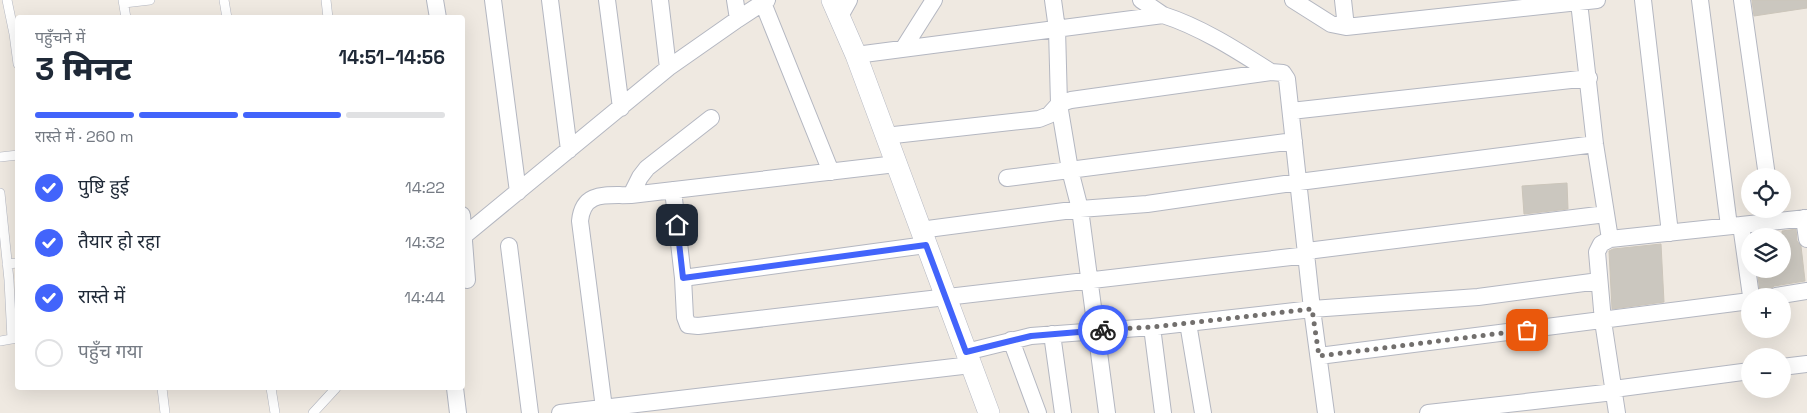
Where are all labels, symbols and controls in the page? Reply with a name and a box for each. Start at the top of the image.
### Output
text: पहुँचने में [35,27,85,48]
text: 14:51–14:56 [338,45,445,70]
text: 3 मिनट [35,49,131,89]
text: रास्ते में · 260 m [35,126,134,147]
map controls [1741,168,1791,398]
button: locate [1741,168,1791,218]
icon: check [35,174,63,202]
text: पुष्टि हुई [78,174,129,199]
text: 14:22 [405,177,445,198]
pin [656,204,698,246]
icon: home [663,211,691,239]
button: layers [1741,228,1791,278]
icon: check [35,229,63,257]
text: तैयार हो रहा [78,229,160,254]
text: 14:32 [405,232,445,253]
icon: check [35,284,63,312]
text: रास्ते में [78,284,125,309]
text: 14:44 [404,287,445,308]
button: + [1741,288,1791,338]
courier [1078,305,1128,355]
pin [1506,309,1548,351]
icon: bike [1089,316,1117,344]
icon: bag [1513,316,1541,344]
text: पहुँच गया [78,339,142,364]
button: − [1741,348,1791,398]

